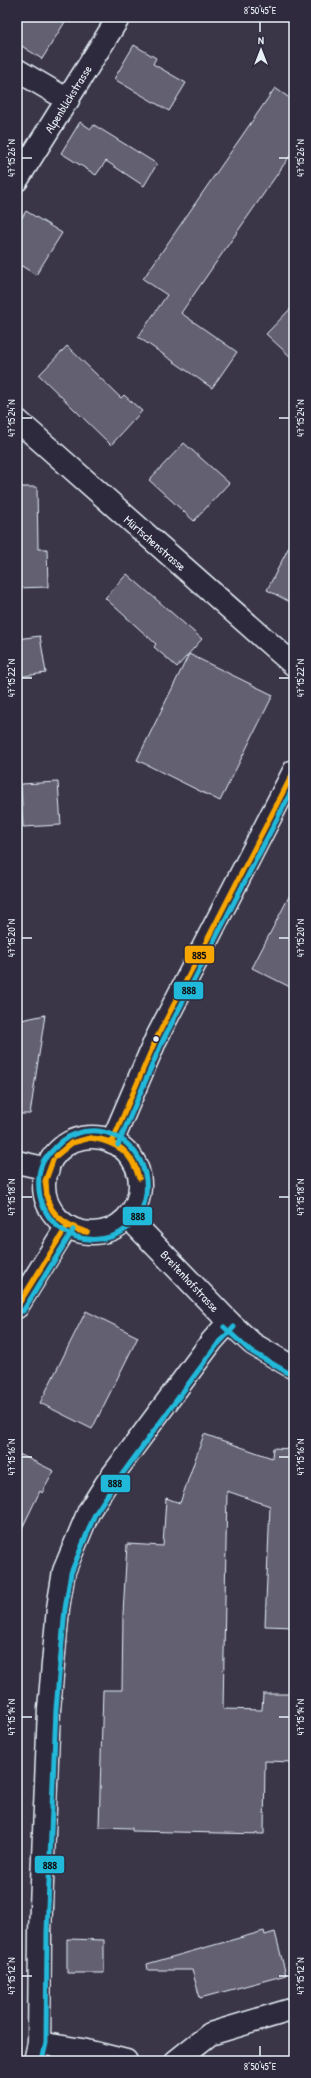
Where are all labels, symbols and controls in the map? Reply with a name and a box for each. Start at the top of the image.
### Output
text: 8°50'45"E [244,4,277,17]
north arrow [241,30,281,70]
text: N [258,33,264,47]
street label: Alpenblickstrasse [40,62,96,136]
text: 47°15'26"N [5,139,18,177]
text: 47°15'26"N [294,139,307,177]
text: 47°15'24"N [5,399,18,437]
text: 47°15'24"N [294,399,307,437]
street label: Mürtschenstrasse [120,511,190,575]
text: 47°15'22"N [5,659,18,697]
text: 47°15'22"N [294,659,307,697]
text: 47°15'20"N [5,919,18,957]
text: 47°15'20"N [294,919,307,957]
line badge: 885 [184,945,215,964]
text: 885 [192,948,206,962]
line badge: 888 [173,981,204,1000]
text: 888 [182,983,196,997]
unlabelled marker [151,1034,161,1044]
text: 47°15'18"N [5,1179,18,1215]
text: 47°15'18"N [294,1179,307,1215]
line badge: 888 [122,1206,153,1226]
text: 888 [131,1209,145,1223]
street label: Breitenhofstrasse [157,1246,223,1316]
text: 47°15'16"N [5,1439,18,1475]
text: 47°15'16"N [294,1439,307,1475]
line badge: 888 [100,1474,131,1493]
text: 888 [108,1476,122,1490]
text: 47°15'14"N [5,1699,18,1735]
text: 47°15'14"N [294,1699,307,1735]
line badge: 888 [34,1855,65,1874]
text: 888 [43,1858,57,1872]
text: 47°15'12"N [5,1957,18,1995]
text: 47°15'12"N [294,1957,307,1995]
text: 8°50'45"E [244,2060,277,2073]

